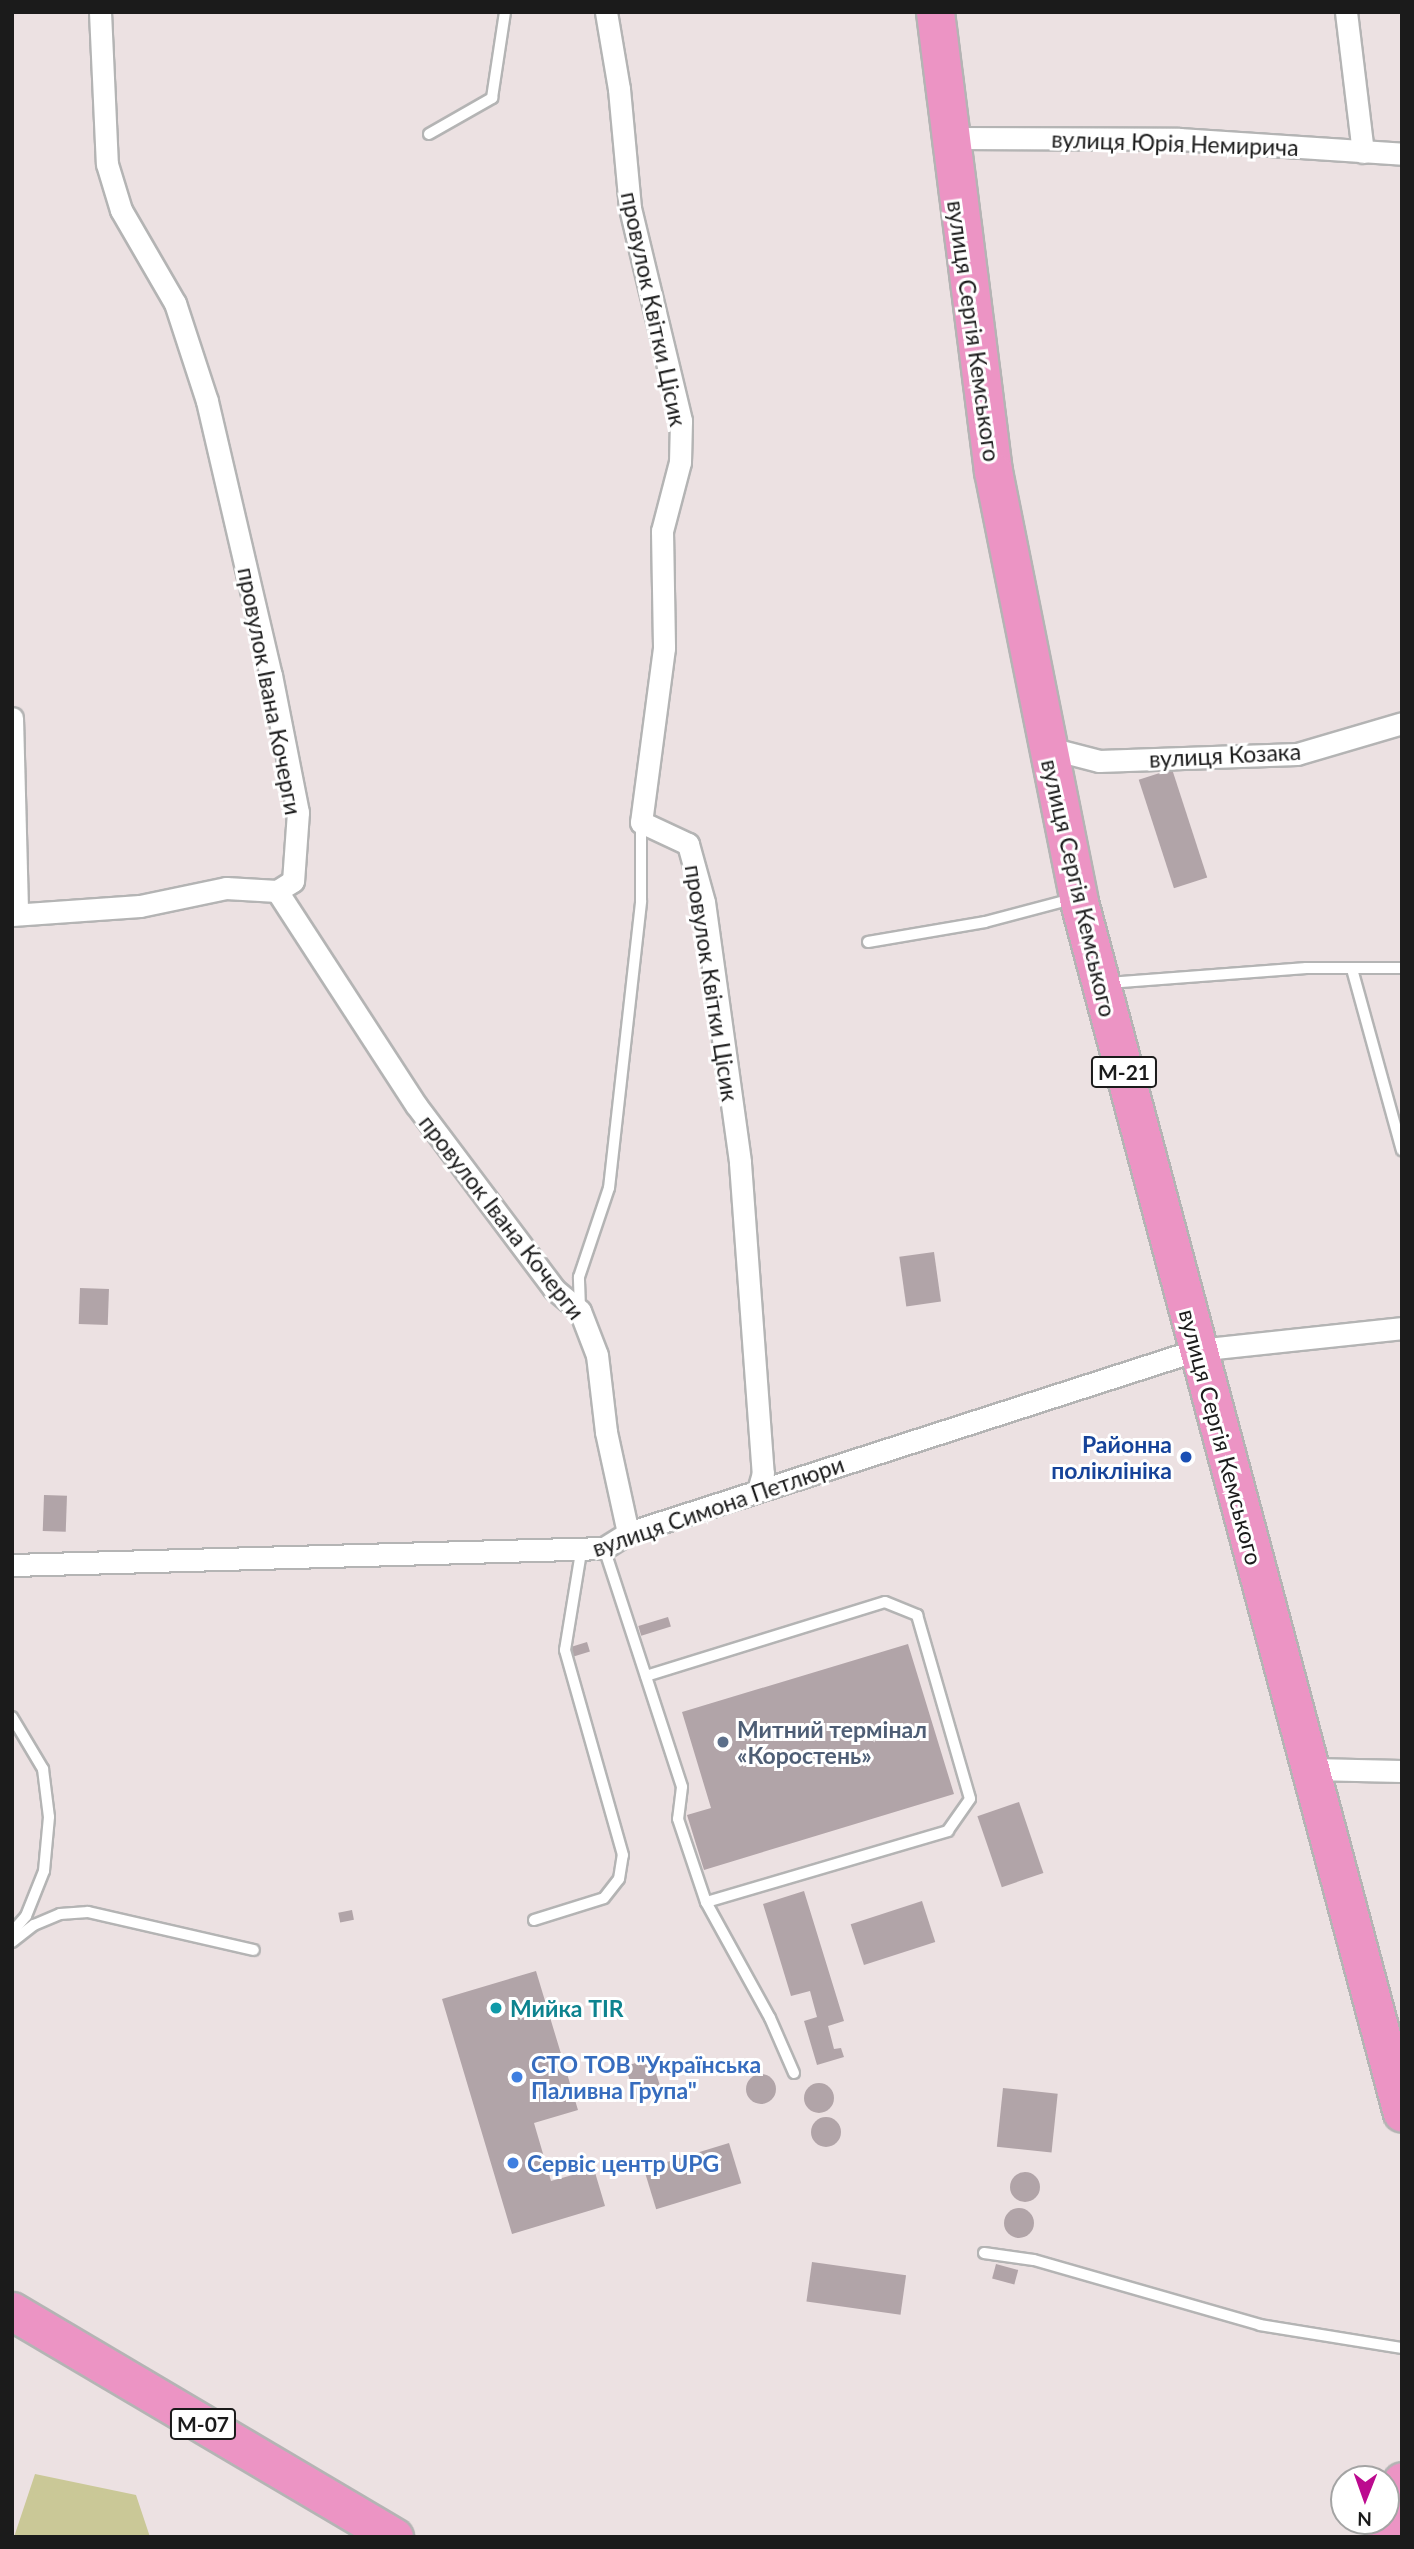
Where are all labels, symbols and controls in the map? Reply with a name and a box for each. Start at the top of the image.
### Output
street label: вулиця Юрія Немирича [1051,125,1299,161]
street label: провулок Квітки Цісик [616,189,692,429]
street label: вулиця Сергія Кемського [942,199,1006,463]
street label: провулок Івана Кочерги [232,565,308,817]
street label: вулиця Козака [1148,737,1302,773]
street label: вулиця Сергія Кемського [1036,757,1122,1019]
street label: провулок Квітки Цісик [680,863,744,1103]
road number: М-21 [1091,1054,1157,1090]
street label: провулок Івана Кочерги [414,1109,590,1325]
street label: вулиця Сергія Кемського [1174,1306,1268,1568]
place label: Районна поліклініка [1051,1430,1172,1484]
marker: Районна поліклініка [1178,1449,1194,1465]
street label: вулиця Симона Петлюри [589,1450,847,1562]
place label: Митний термінал «Коростень» [737,1715,927,1769]
marker: Митний термінал «Коростень» [715,1734,731,1750]
place label: Мийка TIR [510,1994,624,2022]
marker: Мийка TIR [488,2000,504,2016]
place label: СТО ТОВ "Українська Паливна Група" [531,2050,761,2104]
marker: СТО ТОВ "Українська Паливна Група" [509,2069,525,2085]
place label: Сервіс центр UPG [527,2149,719,2177]
marker: Сервіс центр UPG [505,2155,521,2171]
road number: М-07 [170,2406,236,2442]
north arrow [1330,2465,1400,2535]
text: N [1357,2508,1372,2531]

